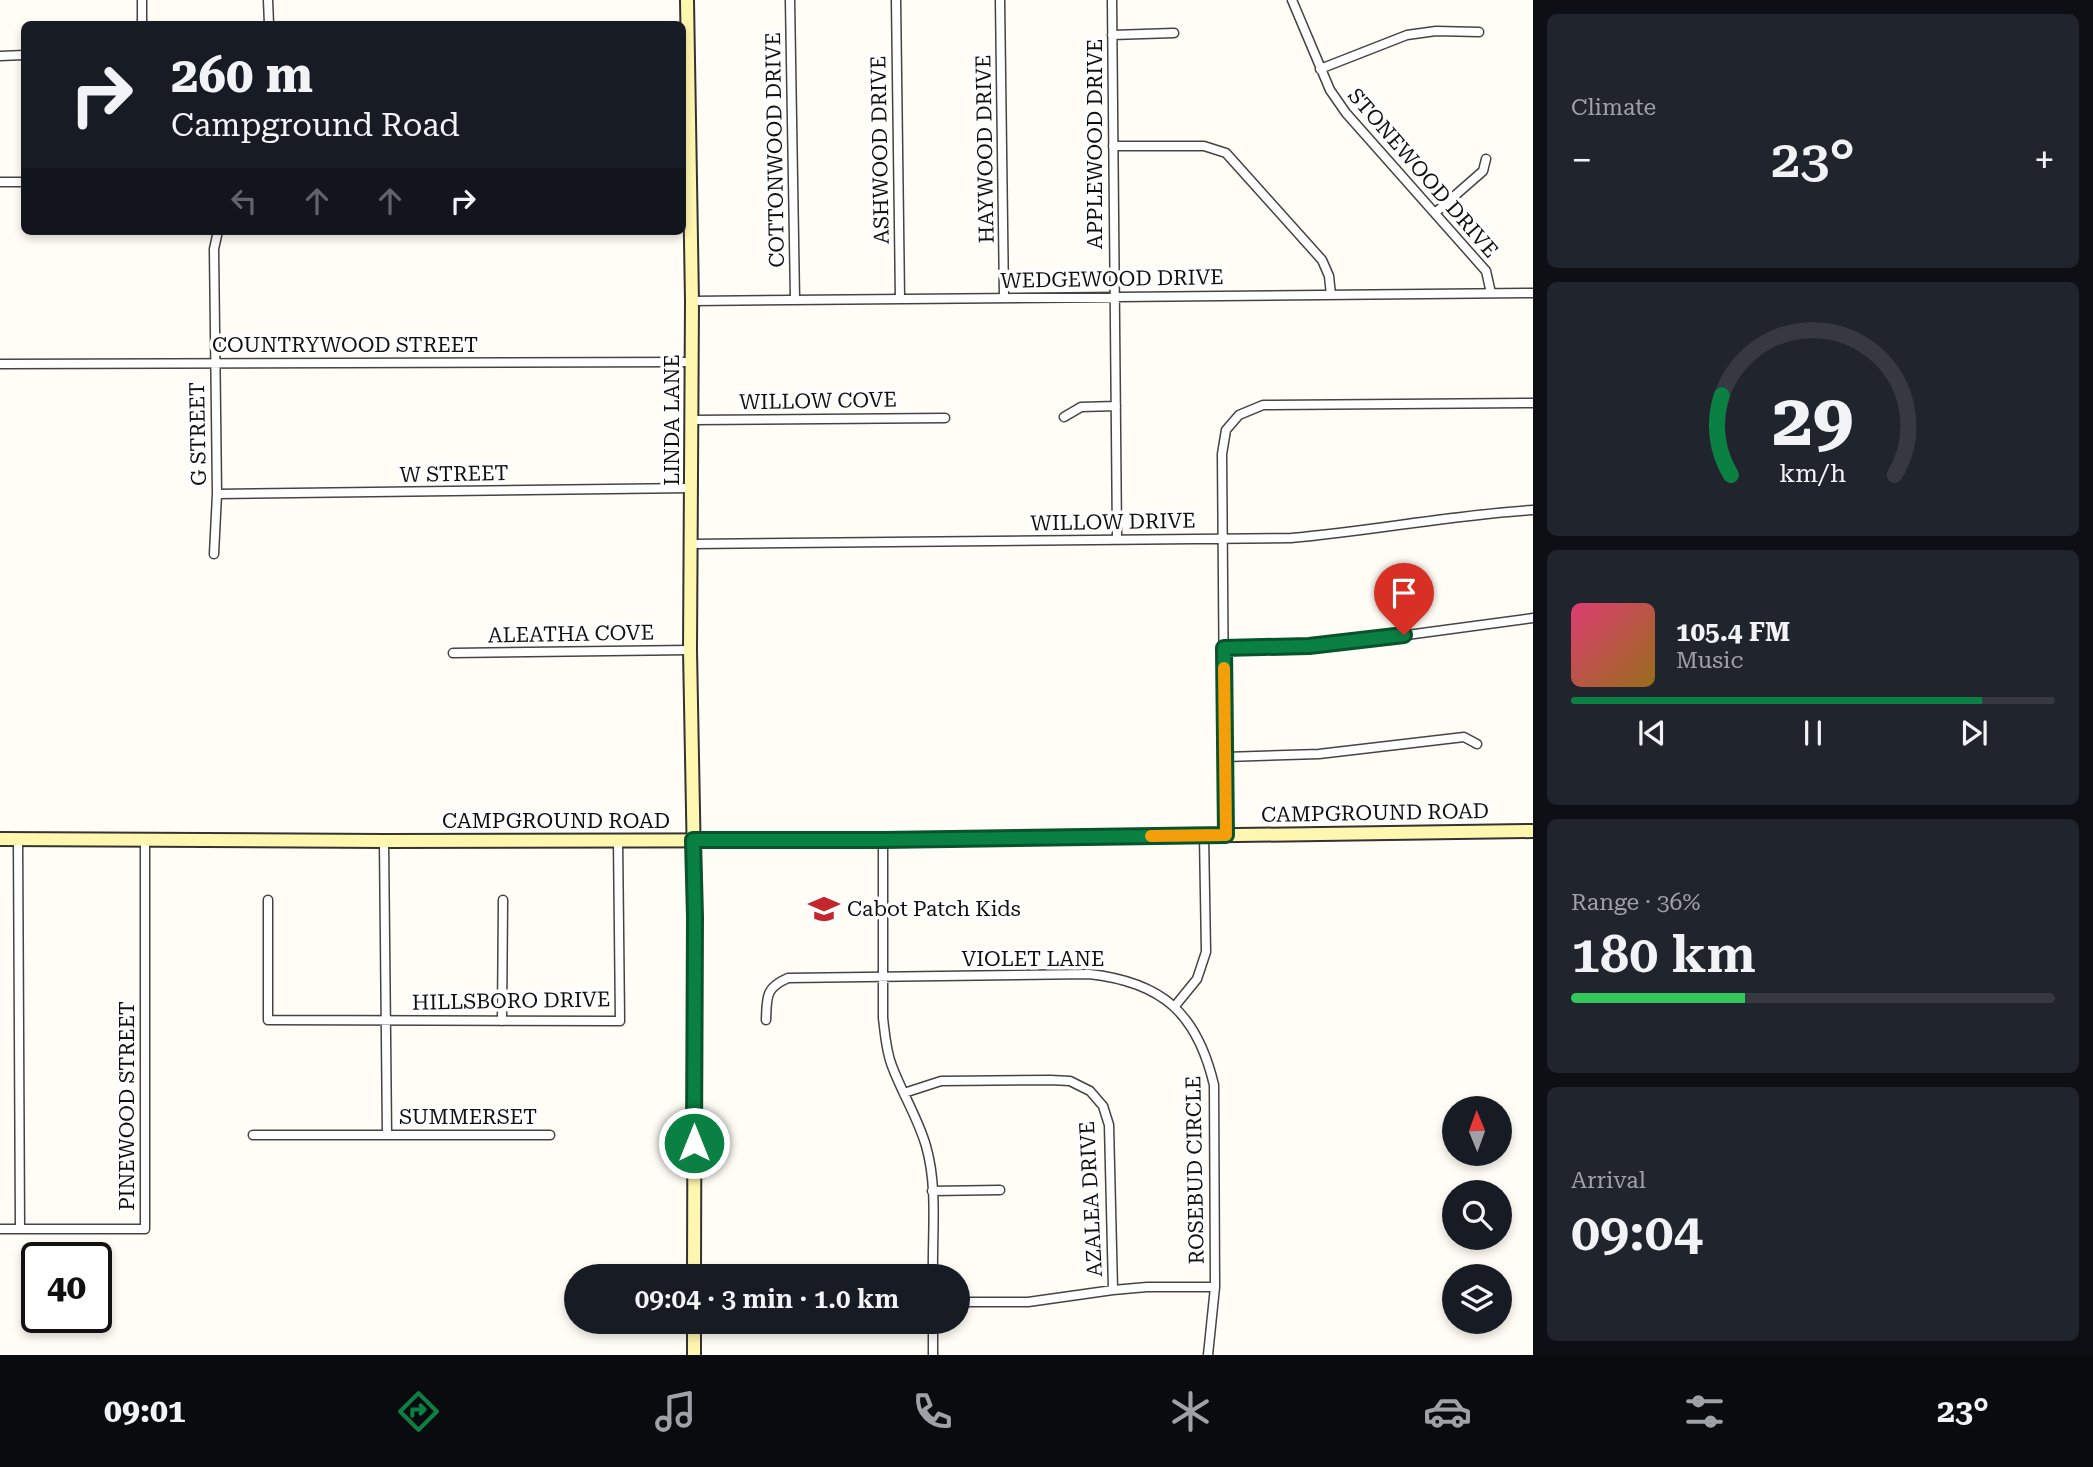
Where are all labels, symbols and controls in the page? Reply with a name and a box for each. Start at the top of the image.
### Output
street label: COTTONWOOD DRIVE [761,32,789,268]
street label: APPLEWOOD DRIVE [1083,39,1107,249]
text: 260 m [171,47,313,104]
icon: right [56,49,147,140]
street label: HAYWOOD DRIVE [971,55,999,243]
street label: ASHWOOD DRIVE [866,56,894,244]
street label: STONEWOOD DRIVE [1343,84,1503,262]
text: Climate [1571,94,1656,121]
text: Campground Road [171,106,460,144]
text: 23° [1771,129,1855,190]
text: − [1571,138,1592,182]
text: + [2034,138,2055,182]
icon: left [225,182,263,220]
icon: ahead [298,182,336,220]
icon: ahead [371,182,409,220]
icon: right [444,182,482,220]
street label: WEDGEWOOD DRIVE [1000,265,1224,293]
street label: COUNTRYWOOD STREET [212,333,478,357]
street label: LINDA LANE [660,354,684,486]
text: 29 [1772,379,1854,464]
street label: G STREET [185,382,211,486]
street label: WILLOW COVE [739,388,897,414]
text: km/h [1780,459,1846,488]
street label: W STREET [399,461,509,487]
street label: WILLOW DRIVE [1030,509,1196,535]
pin [1374,563,1434,635]
icon: arrive [1385,574,1423,612]
text: 105.4 FM [1676,617,1790,647]
street label: ALEATHA COVE [488,621,654,647]
text: Music [1676,647,1743,674]
icon: previous [1633,714,1671,752]
icon: pause [1794,714,1832,752]
icon: next [1955,714,1993,752]
street label: CAMPGROUND ROAD [1261,799,1489,827]
street label: CAMPGROUND ROAD [442,809,670,833]
text: Range · 36% [1571,889,1700,916]
school or university icon: Cabot Patch Kids [807,892,841,926]
place label: Cabot Patch Kids [847,897,1021,921]
text: 180 km [1571,924,1756,985]
street label: VIOLET LANE [962,947,1104,971]
street label: HILLSBORO DRIVE [412,987,610,1015]
street label: PINEWOOD STREET [115,1001,139,1211]
street label: ROSEBUD CIRCLE [1181,1075,1209,1265]
north arrow [1442,1096,1512,1166]
map controls [1442,1096,1512,1334]
street label: SUMMERSET [399,1105,537,1129]
position arrow [657,1106,731,1180]
street label: AZALEA DRIVE [1075,1121,1107,1277]
text: Arrival [1571,1167,1646,1194]
button: search [1442,1180,1512,1250]
text: 09:04 [1571,1202,1703,1263]
speed limit sign: 40 [21,1242,112,1333]
button: layers [1442,1264,1512,1334]
text: 09:04 · 3 min · 1.0 km [635,1284,899,1314]
icon: directions [394,1387,443,1436]
icon: music [651,1387,700,1436]
icon: phone [908,1387,957,1436]
icon: climate [1166,1387,1215,1436]
icon: car [1423,1387,1472,1436]
icon: filters [1680,1387,1729,1436]
text: 09:01 [104,1392,186,1430]
text: 23° [1937,1392,1989,1430]

